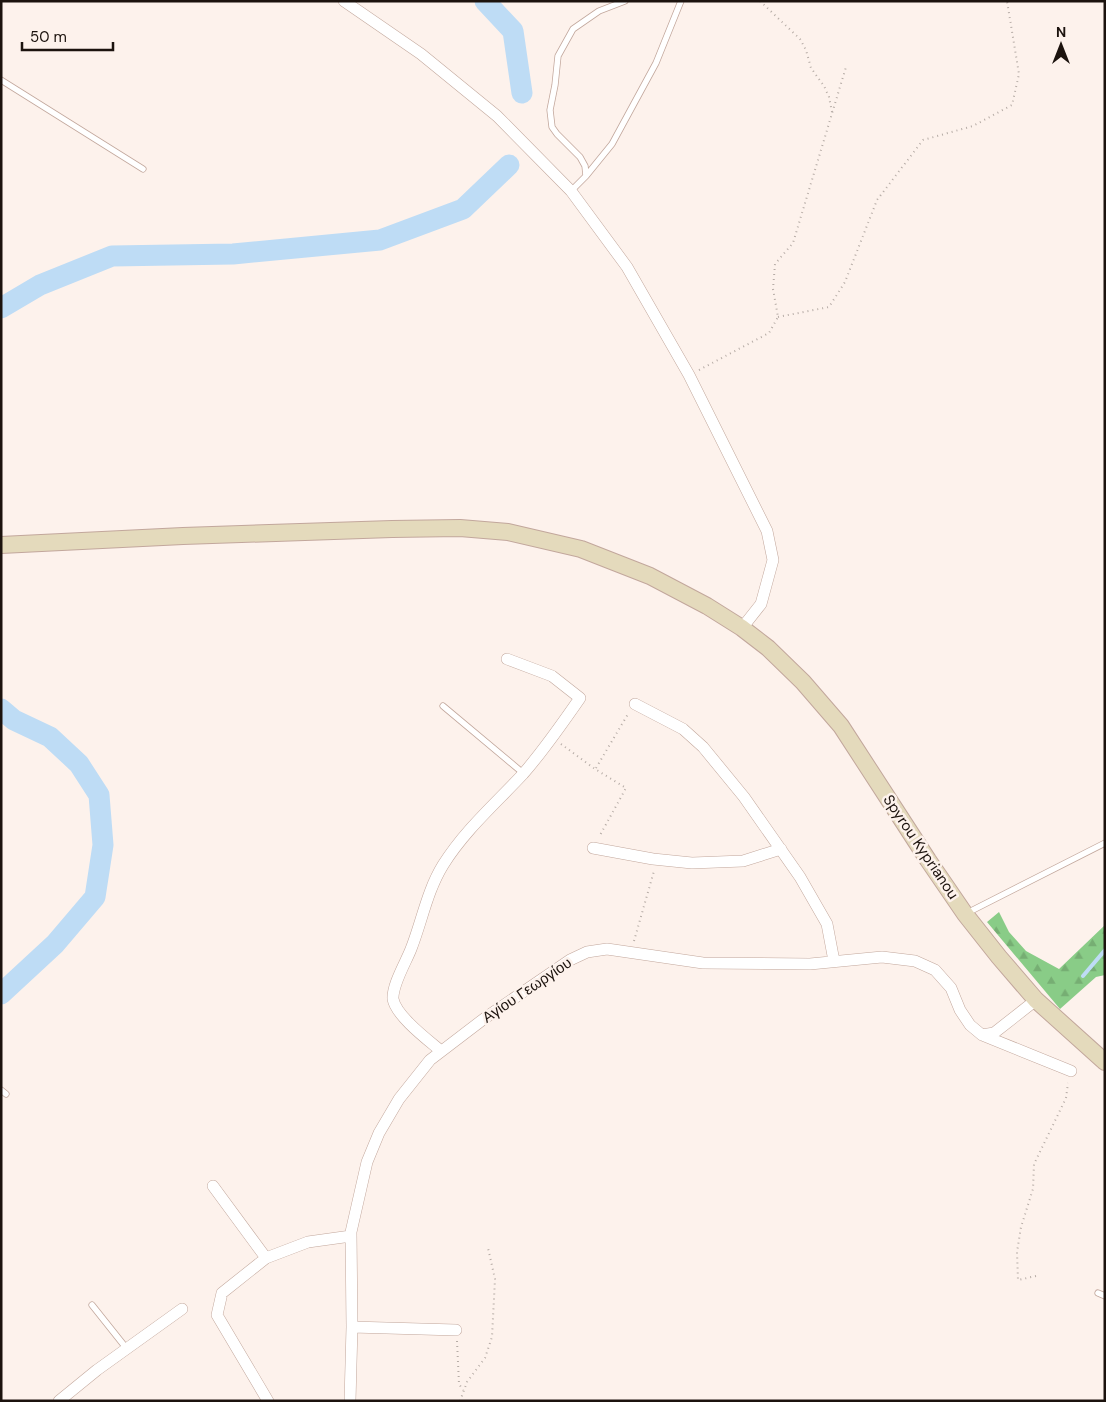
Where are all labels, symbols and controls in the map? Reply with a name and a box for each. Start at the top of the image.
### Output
scale bar [22,20,114,52]
north arrow [1036,20,1086,70]
text: N [1056,23,1066,41]
text: 50 m [30,27,67,47]
street label: Spyrou Kyprianou [879,791,963,903]
street label: Αγίου Γεωργίου [478,953,576,1027]

